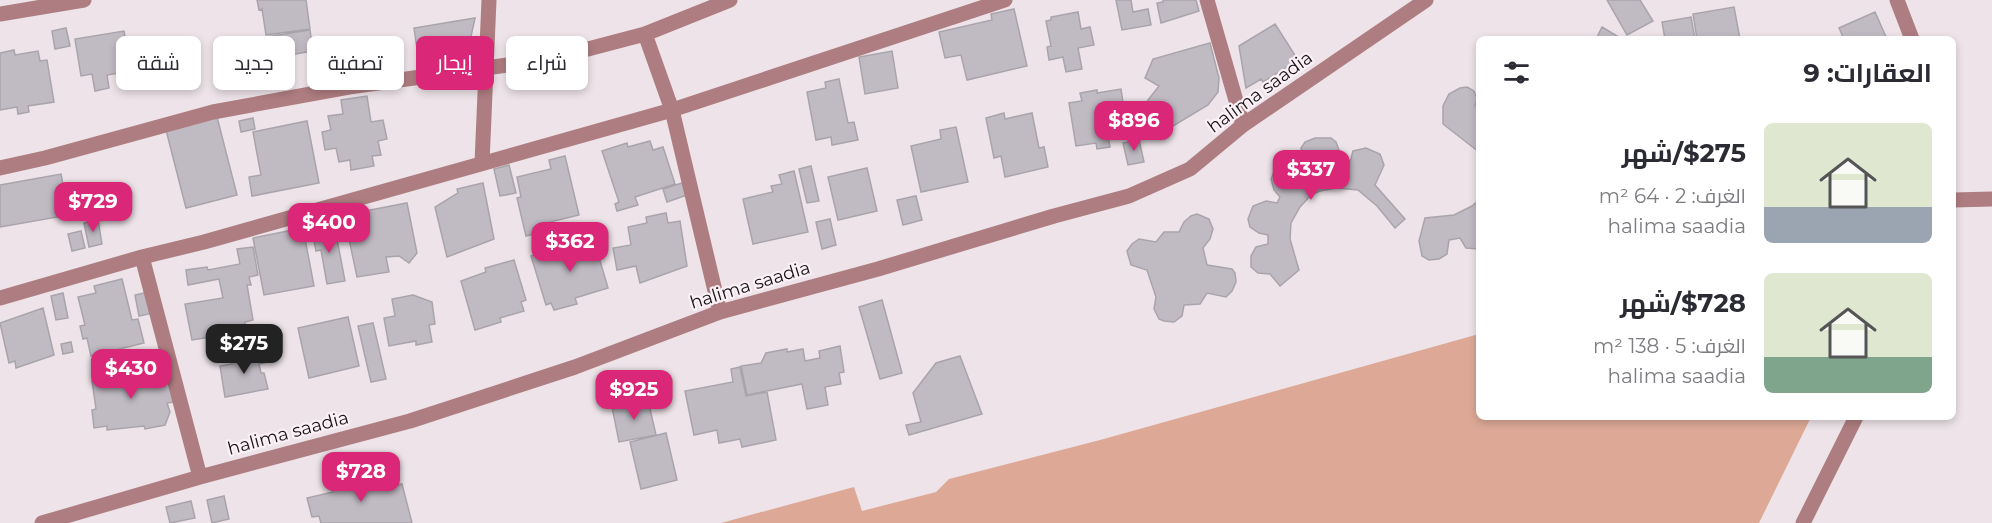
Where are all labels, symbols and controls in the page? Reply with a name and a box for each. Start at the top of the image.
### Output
chip: شقة [116,36,201,90]
chip: جديد [213,36,295,90]
chip: تصفية [307,36,404,90]
chip: إيجار [416,36,494,90]
chip: شراء [506,36,588,90]
street label: halima saadia [1203,46,1317,138]
icon: filters [1500,56,1533,89]
text: العقارات: 9 [1803,57,1932,89]
pin: $896 [1098,101,1170,152]
text: $896 [1108,108,1160,132]
text: $275/شهر [1622,137,1746,169]
icon: home [1812,147,1884,219]
pin: $337 [1275,150,1347,201]
text: $337 [1287,157,1335,181]
pin: $729 [57,182,129,233]
text: الغرف: 2 · 64 m² [1599,184,1746,208]
text: $729 [68,189,118,213]
pin: $400 [293,203,365,254]
text: $400 [302,210,356,234]
text: halima saadia [1608,214,1746,238]
pin: $362 [534,222,606,273]
text: $362 [545,229,595,253]
street label: halima saadia [687,256,813,314]
text: $728/شهر [1620,287,1746,319]
icon: home [1812,297,1884,369]
pin: $275 [208,324,280,375]
text: $275 [220,331,268,355]
text: الغرف: 5 · 138 m² [1593,334,1746,358]
pin: $430 [95,349,167,400]
text: $430 [105,356,157,380]
text: halima saadia [1608,364,1746,388]
pin: $925 [598,370,670,421]
text: $925 [610,377,658,401]
street label: halima saadia [225,406,351,460]
pin: $728 [325,452,397,503]
text: $728 [336,459,386,483]

